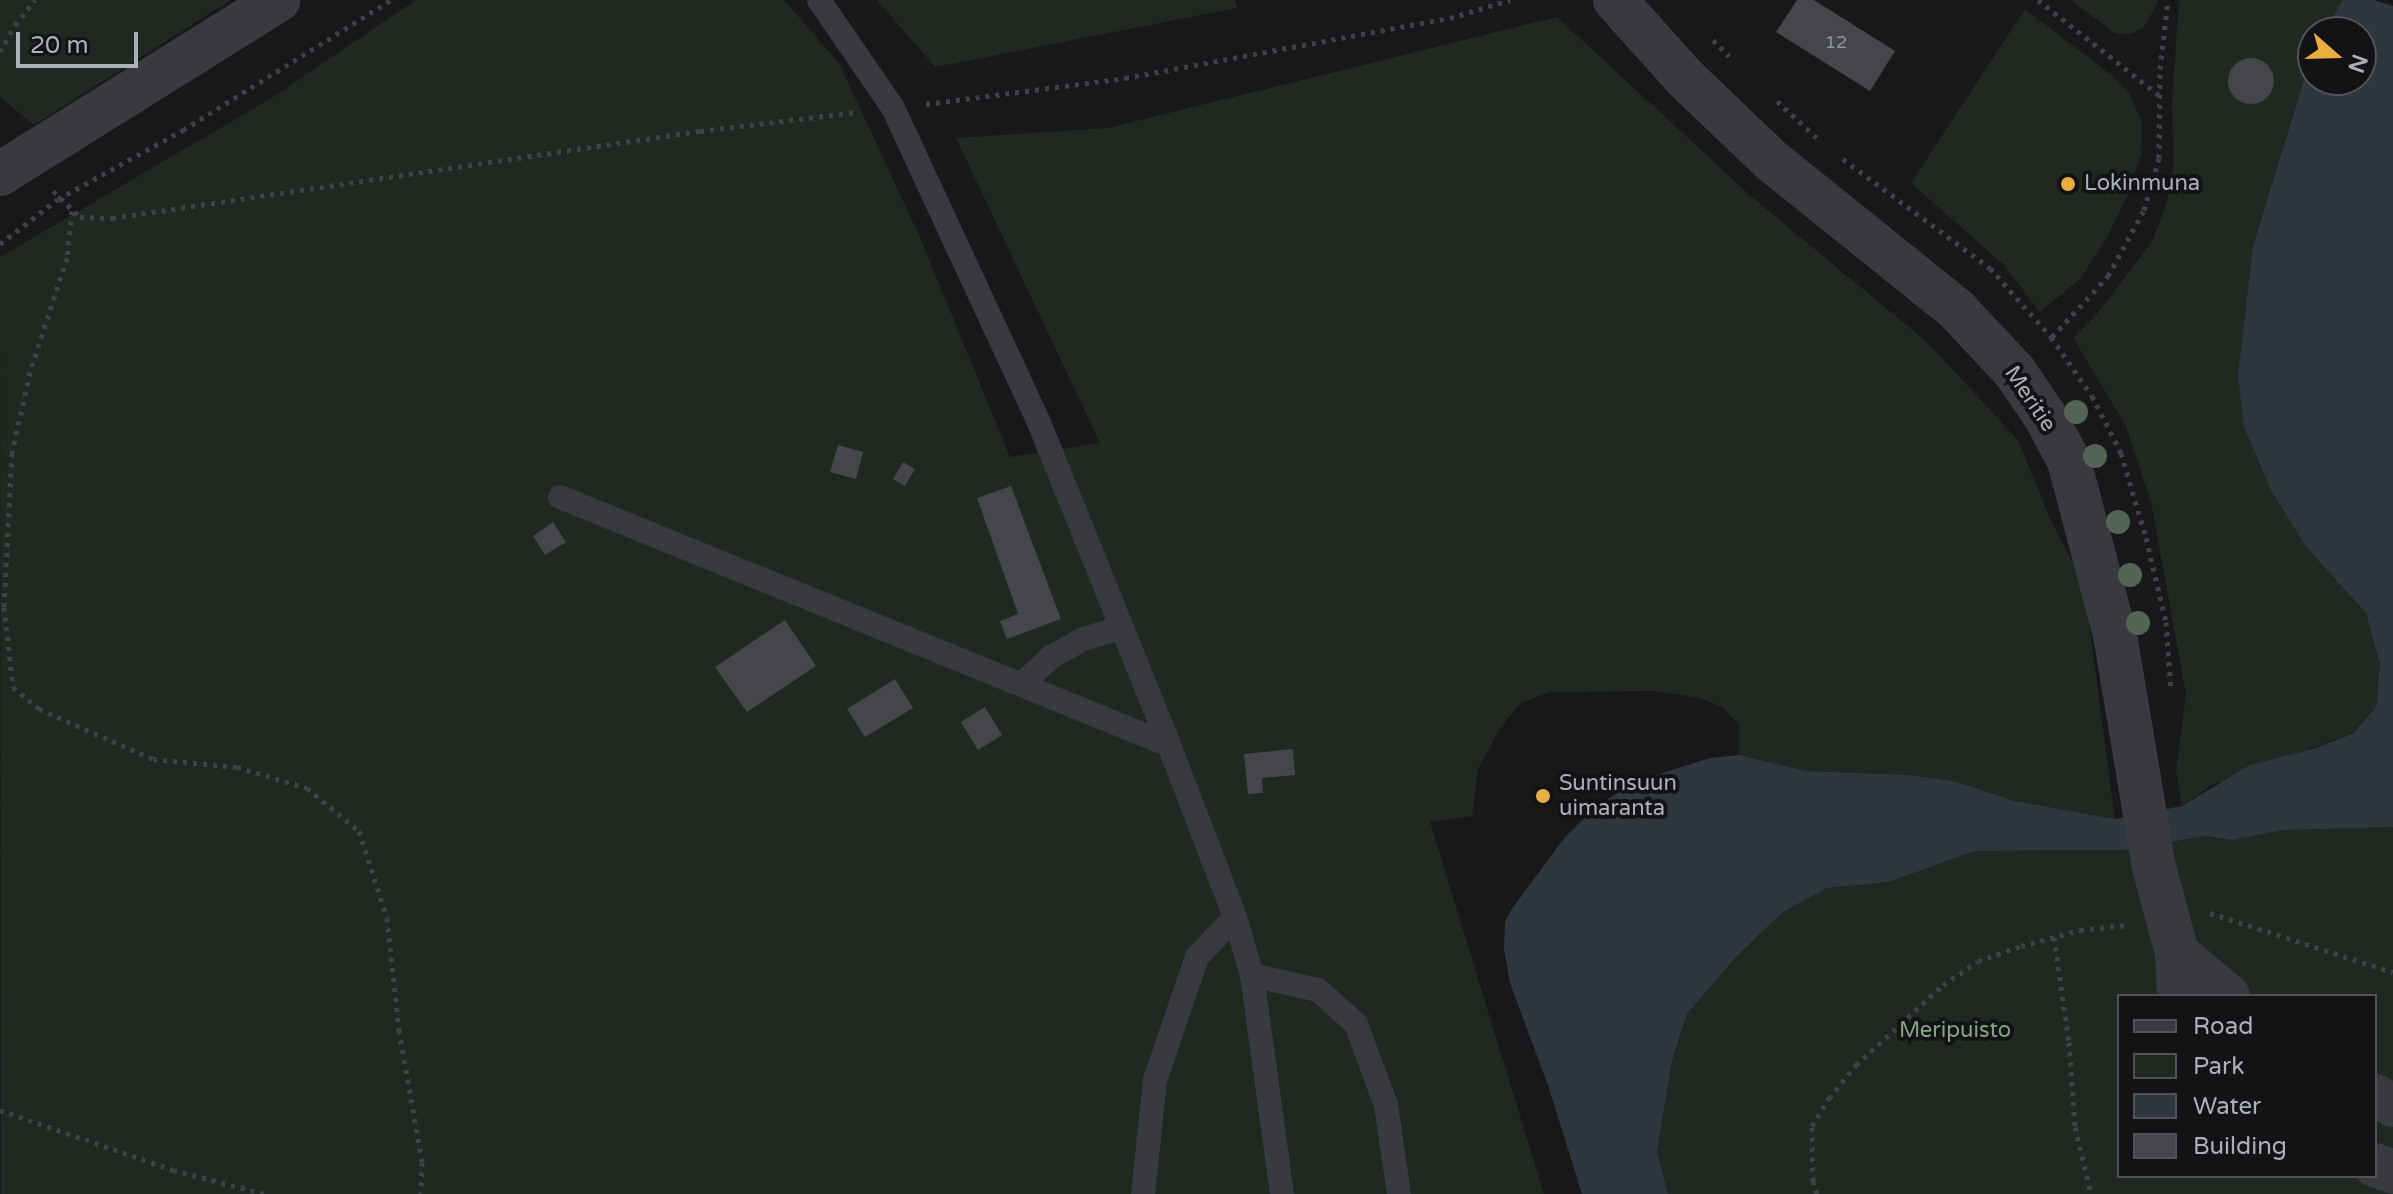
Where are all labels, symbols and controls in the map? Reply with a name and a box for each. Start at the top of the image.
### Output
scale bar [20,16,142,66]
north arrow [2297,16,2377,96]
text: 20 m [30,31,88,60]
house number: 12 [1825,31,1847,53]
text: N [2342,51,2373,76]
place label: Lokinmuna [2084,171,2200,197]
marker: Lokinmuna [2059,175,2077,193]
street label: Meritie [1998,361,2062,437]
place label: Suntinsuun uimaranta [1559,770,1677,822]
marker: Suntinsuun uimaranta [1534,787,1552,805]
legend [2117,994,2377,1178]
text: Road [2193,1012,2253,1041]
park label: Meripuisto [1899,1018,2011,1044]
text: Park [2193,1052,2244,1081]
text: Water [2193,1092,2261,1121]
text: Building [2193,1132,2287,1161]

